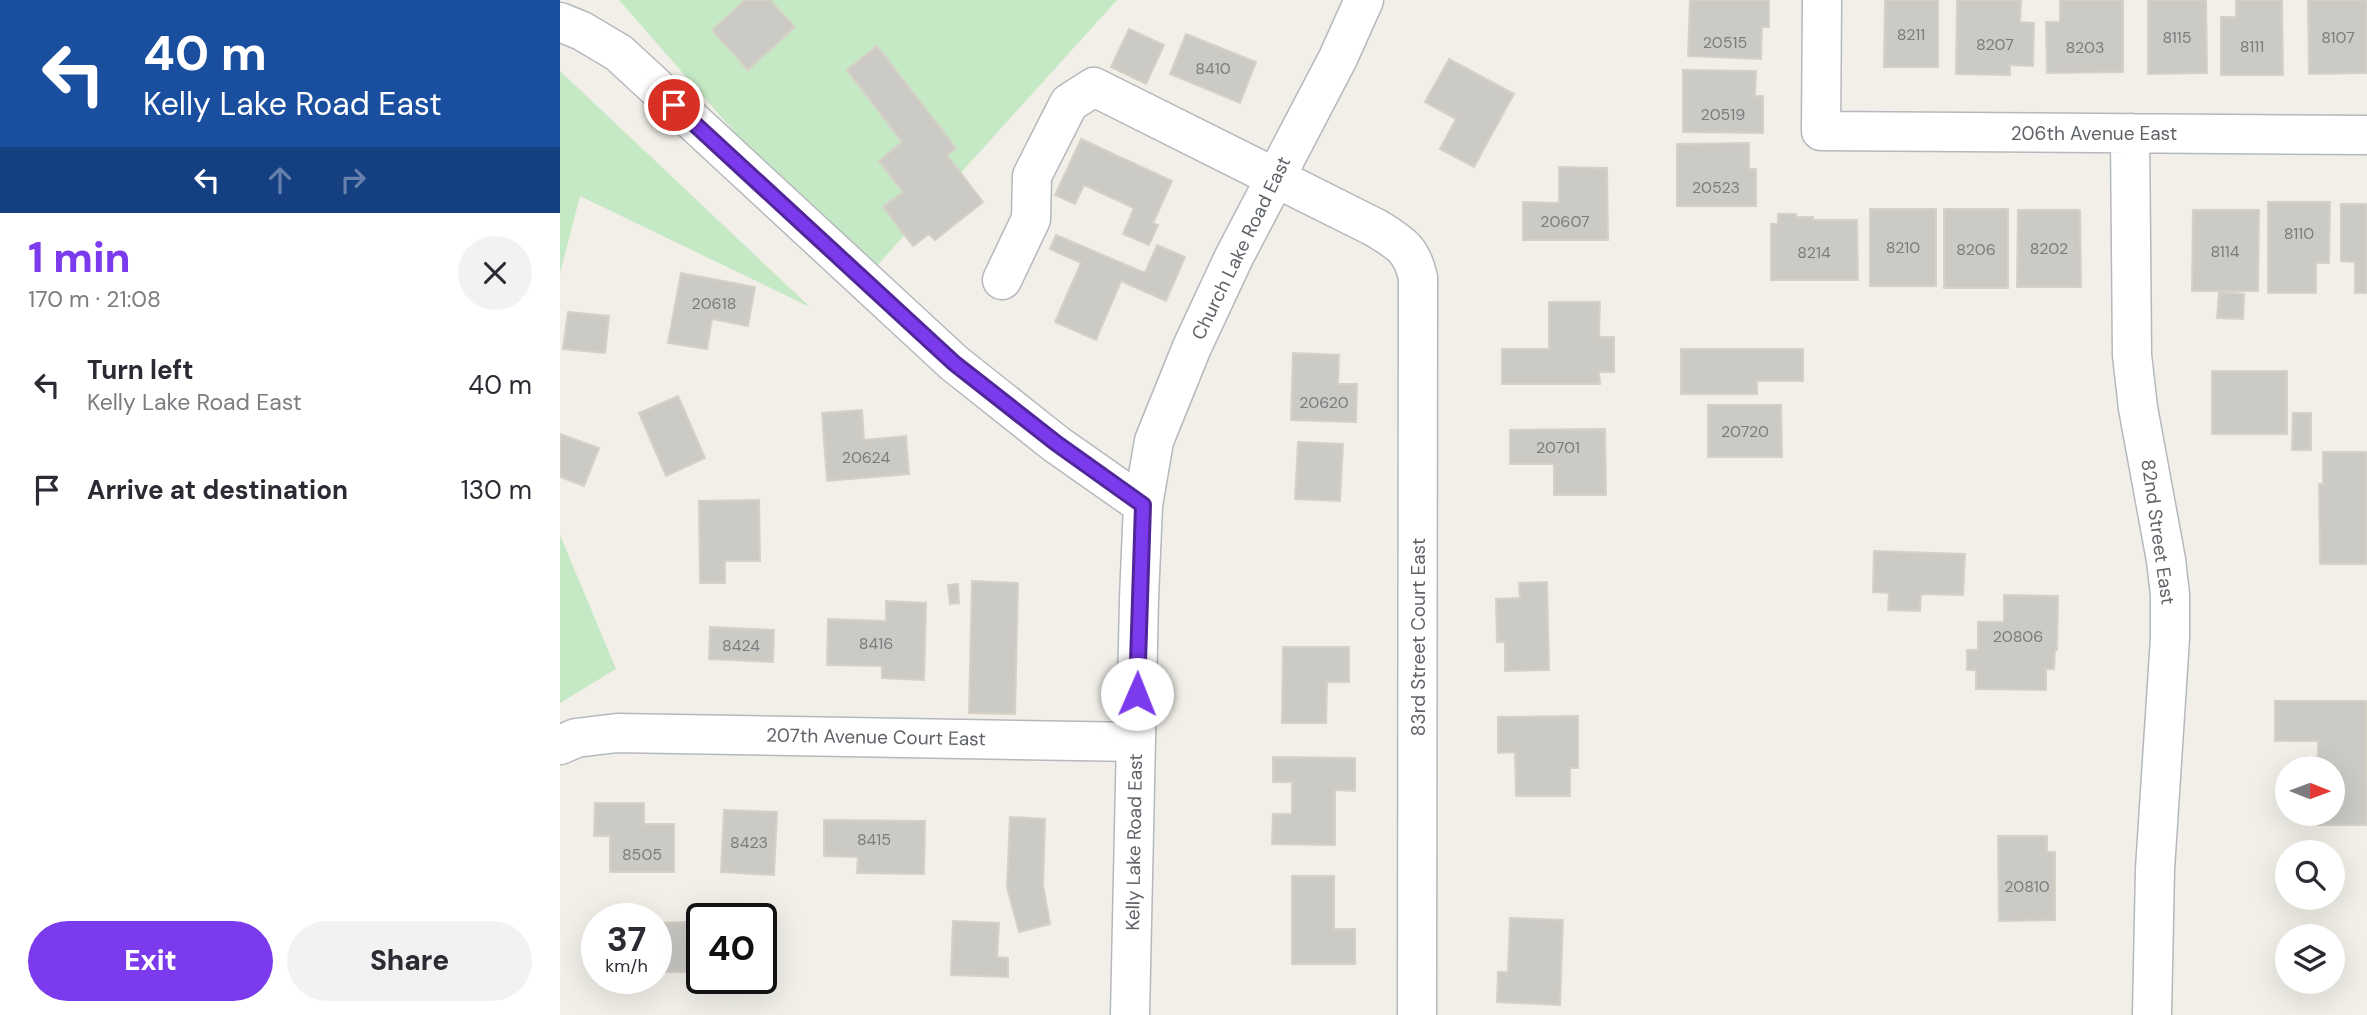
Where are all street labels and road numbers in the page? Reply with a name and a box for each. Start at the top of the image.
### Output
street label: 206th Avenue East [2011,121,2177,146]
street label: Church Lake Road East [1186,152,1296,344]
street label: 82nd Street East [2135,458,2181,606]
street label: 83rd Street Court East [1406,538,1431,736]
street label: 207th Avenue Court East [766,723,986,751]
street label: Kelly Lake Road East [1120,753,1148,931]

